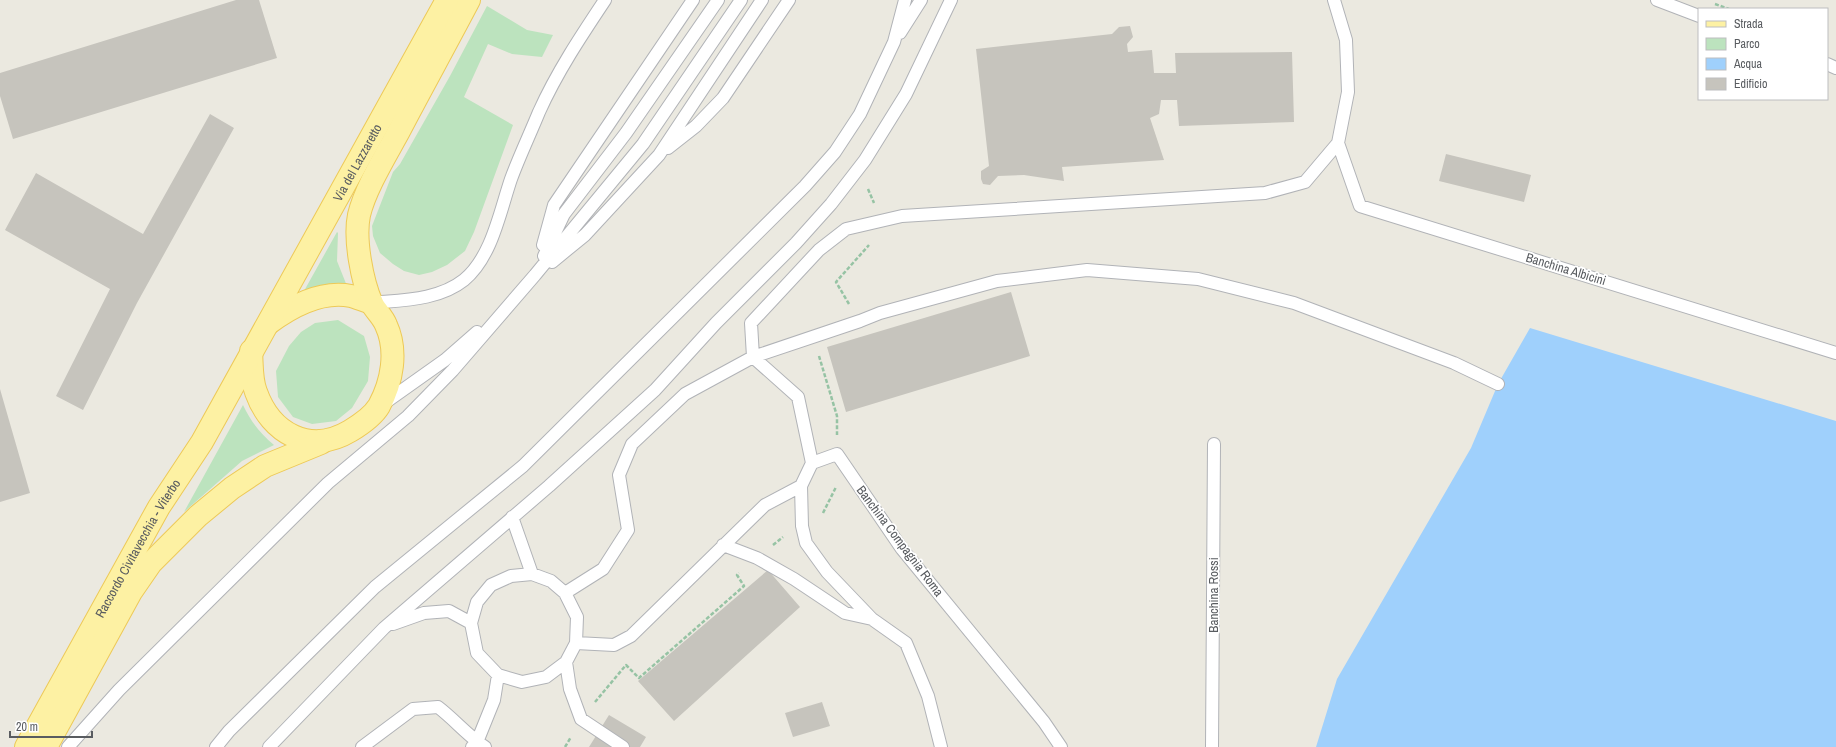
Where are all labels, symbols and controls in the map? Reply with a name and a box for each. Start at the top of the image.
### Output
legend [1698,8,1828,100]
text: Strada [1734,16,1764,32]
text: Parco [1734,36,1760,52]
text: Acqua [1733,56,1762,72]
text: Edificio [1734,76,1767,92]
street label: Via del Lazzaretto [329,121,385,204]
street label: Banchina Albicini [1524,249,1608,289]
street label: Raccordo Civitavecchia - Viterbo [91,475,184,620]
street label: Banchina Compagnia Roma [853,482,947,600]
street label: Banchina Rossi [1205,557,1222,633]
scale bar [10,713,92,739]
text: 20 m [16,719,38,735]

